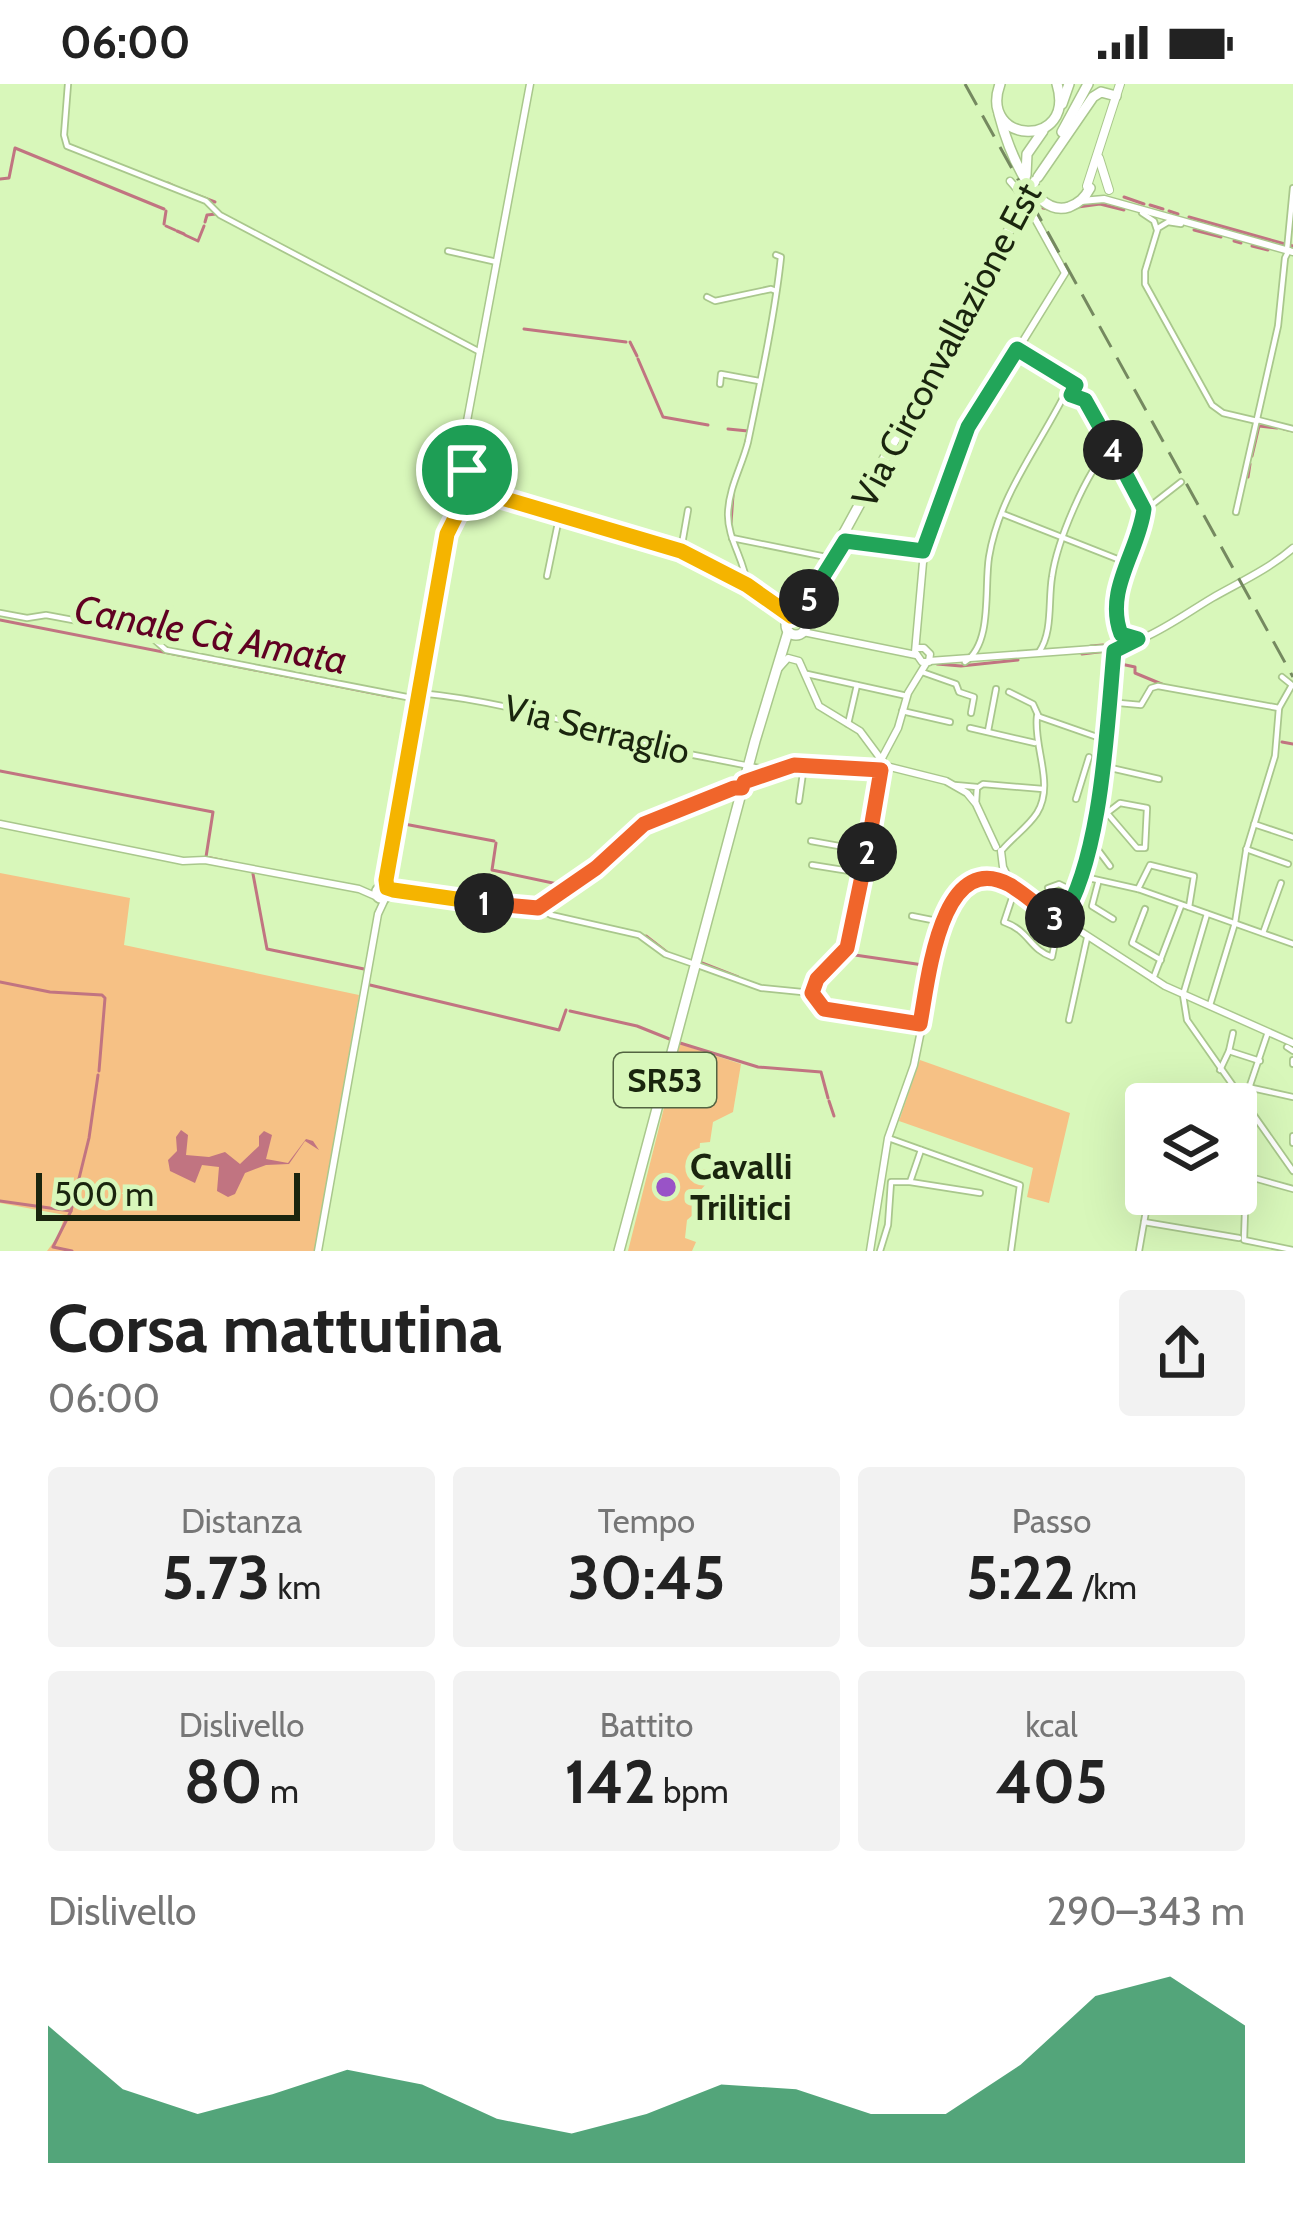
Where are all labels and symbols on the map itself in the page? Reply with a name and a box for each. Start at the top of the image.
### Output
street label: Via Circonvallazione Est [842,175,1050,515]
pin [416,419,518,521]
pin: 4 [1083,420,1143,480]
pin: 5 [779,569,839,629]
water label: Canale Cà Amata [71,584,351,684]
street label: Via Serraglio [500,685,694,773]
pin: 2 [837,822,897,882]
pin: 1 [454,873,514,933]
pin: 3 [1025,888,1085,948]
road number: SR53 [614,1053,716,1107]
place label: Cavalli Trilitici [690,1144,792,1229]
scale bar [36,1167,300,1220]
marker: Cavalli Trilitici [653,1174,679,1200]

